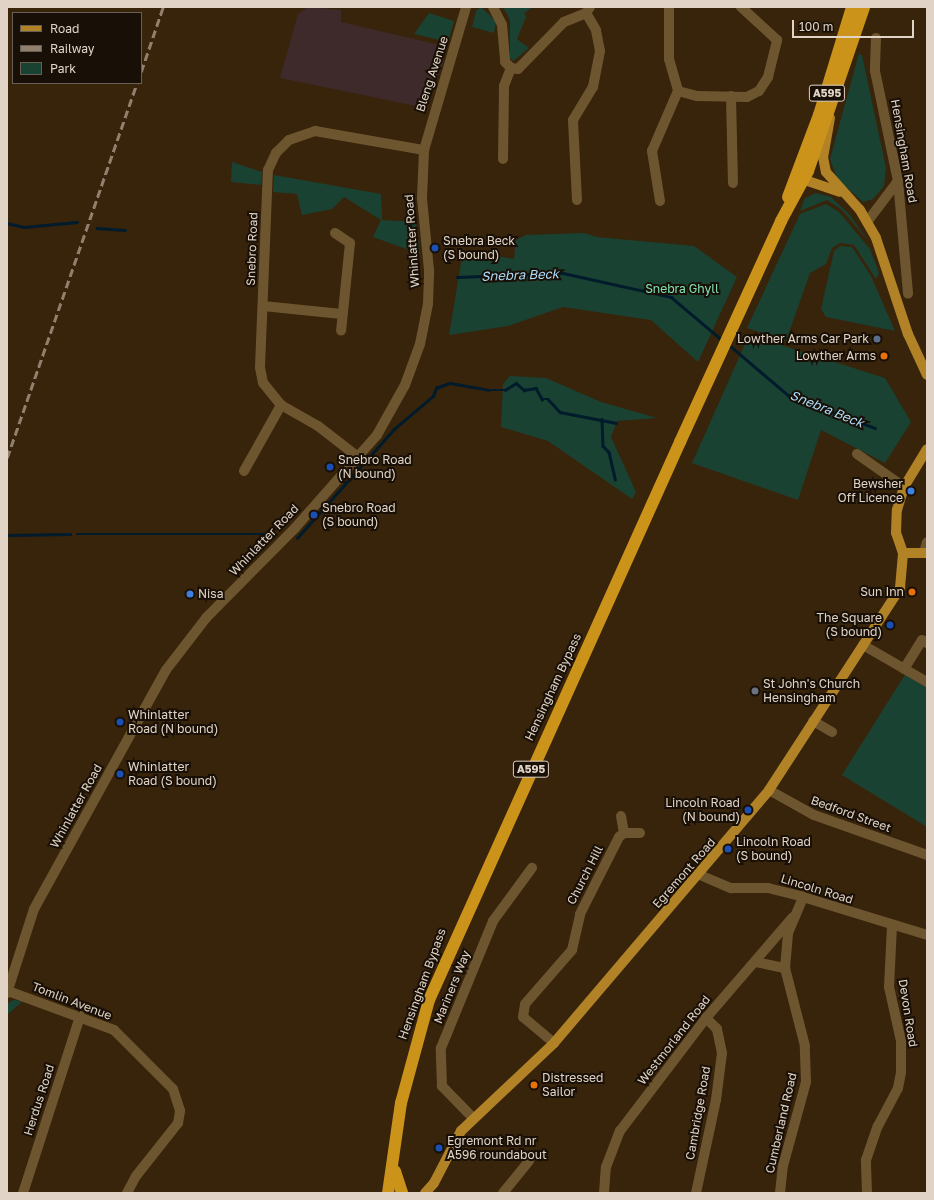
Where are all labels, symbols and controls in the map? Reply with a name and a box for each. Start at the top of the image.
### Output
legend [12,12,142,84]
scale bar [794,12,916,38]
text: 100 m [799,19,833,34]
text: Road [50,21,79,36]
street label: Bleng Avenue [413,34,451,114]
text: Railway [50,41,95,56]
text: Park [50,61,76,76]
road number: A595 [808,84,846,102]
street label: Hensingham Road [888,98,920,204]
street label: Whinlatter Road [402,194,422,288]
street label: Snebro Road [244,212,260,286]
place label: Snebra Beck (S bound) [443,234,515,262]
marker: Snebra Beck (S bound) [430,243,440,253]
water label: Snebra Beck [481,266,559,284]
park label: Snebra Ghyll [645,282,719,296]
place label: Lowther Arms Car Park [737,332,869,346]
marker: Lowther Arms Car Park [872,334,882,344]
place label: Lowther Arms [796,349,876,363]
marker: Lowther Arms [879,351,889,361]
water label: Snebra Beck [788,387,866,431]
place label: Snebro Road (N bound) [338,453,412,481]
marker: Snebro Road (N bound) [325,462,335,472]
place label: Bewsher Off Licence [838,477,903,505]
marker: Bewsher Off Licence [906,486,916,496]
street label: Whinlatter Road [226,501,302,579]
place label: Snebro Road (S bound) [322,501,396,529]
marker: Snebro Road (S bound) [309,510,319,520]
place label: Sun Inn [860,585,904,599]
place label: Nisa [198,587,223,601]
marker: Sun Inn [907,587,917,597]
marker: Nisa [185,589,195,599]
place label: The Square (S bound) [817,611,882,639]
marker: The Square (S bound) [885,620,895,630]
street label: Hensingham Bypass [522,631,584,743]
place label: St John's Church Hensingham [763,677,860,705]
marker: St John's Church Hensingham [750,686,760,696]
place label: Whinlatter Road (N bound) [128,708,218,736]
marker: Whinlatter Road (N bound) [115,717,125,727]
place label: Whinlatter Road (S bound) [128,760,217,788]
road number: A595 [512,760,550,778]
street label: Whinlatter Road [47,762,105,850]
marker: Whinlatter Road (S bound) [115,769,125,779]
street label: Bedford Street [809,793,893,835]
place label: Lincoln Road (N bound) [665,796,740,824]
marker: Lincoln Road (N bound) [743,805,753,815]
street label: Egremont Road [650,835,718,911]
place label: Lincoln Road (S bound) [736,835,811,863]
street label: Church Hill [564,843,606,907]
marker: Lincoln Road (S bound) [723,844,733,854]
street label: Lincoln Road [779,871,855,907]
street label: Hensingham Bypass [395,927,449,1041]
street label: Mariners Way [431,948,473,1026]
street label: Devon Road [896,978,920,1048]
street label: Tomlin Avenue [30,979,114,1023]
street label: Westmorland Road [635,992,713,1088]
street label: Herdus Road [21,1063,57,1137]
street label: Cambridge Road [683,1065,713,1161]
place label: Distressed Sailor [542,1071,603,1099]
street label: Cumberland Road [762,1071,800,1175]
marker: Distressed Sailor [529,1080,539,1090]
place label: Egremont Rd nr A596 roundabout [447,1134,547,1162]
marker: Egremont Rd nr A596 roundabout [434,1143,444,1153]

